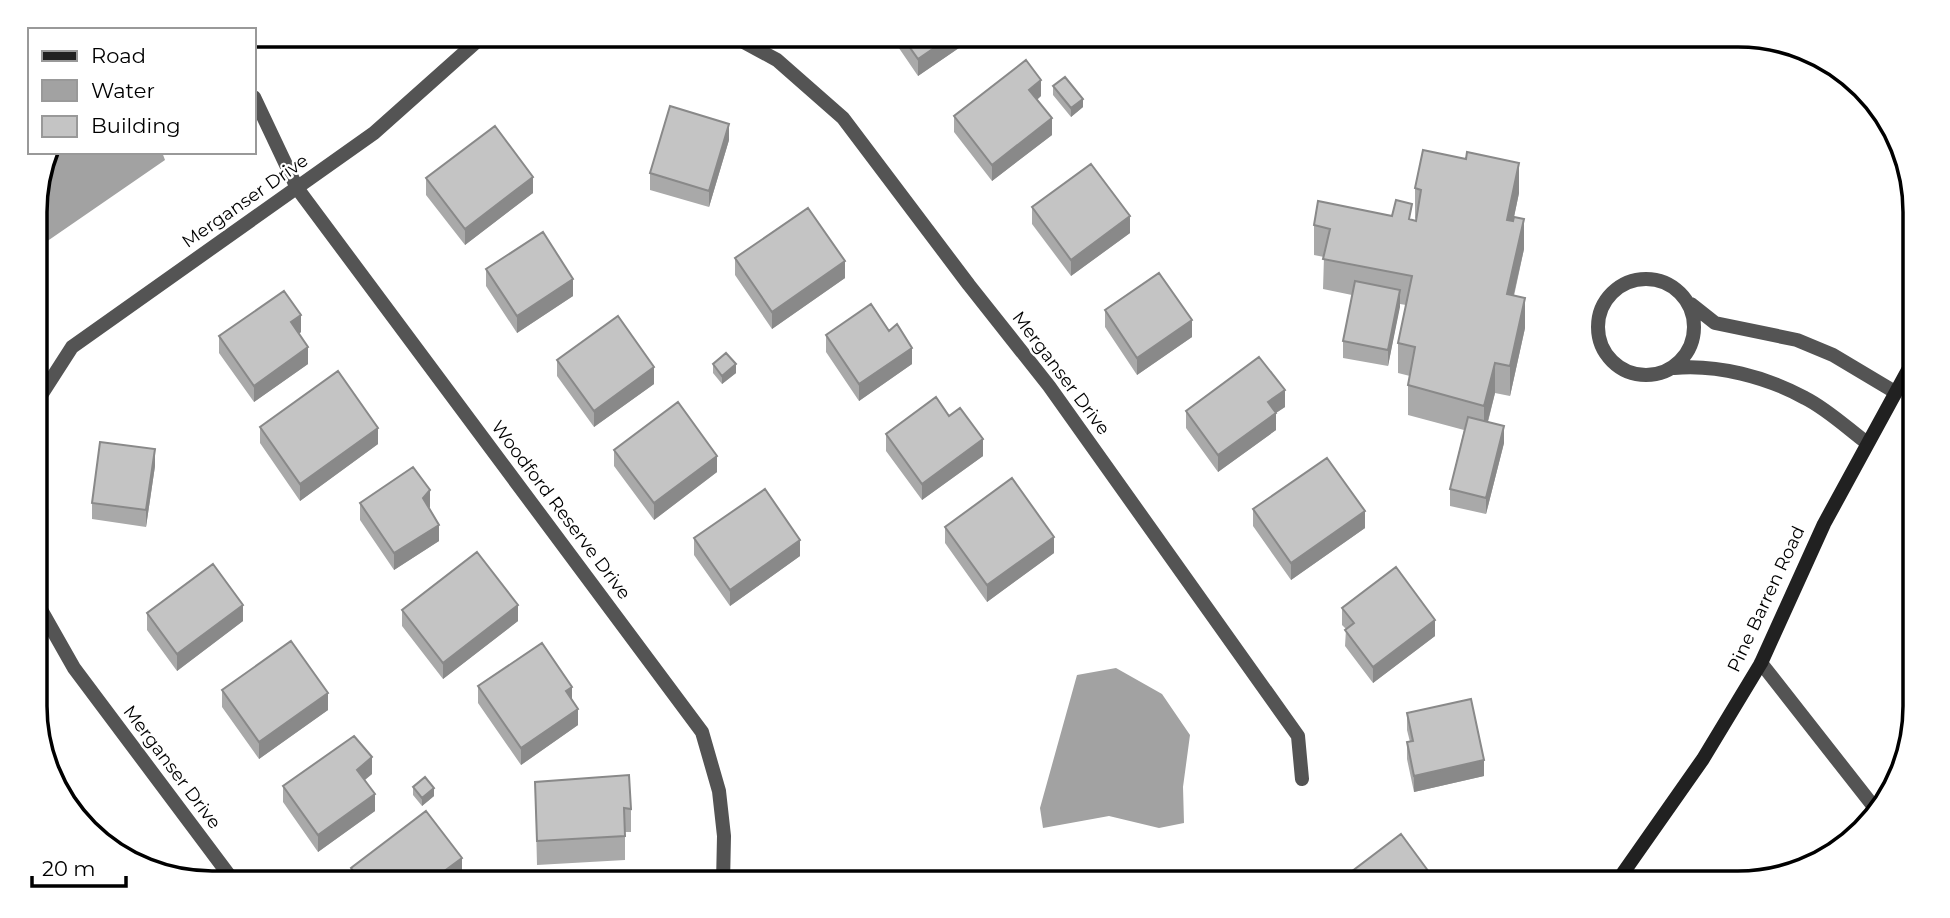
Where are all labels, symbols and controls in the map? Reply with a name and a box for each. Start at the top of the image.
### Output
legend [28,28,256,154]
text: Road [91,43,146,68]
text: Water [91,78,155,103]
text: Building [91,113,181,138]
street label: Merganser Drive [178,149,312,253]
street label: Merganser Drive [1007,307,1115,439]
street label: Woodford Reserve Drive [487,416,636,604]
street label: Pine Barren Road [1723,522,1809,676]
street label: Merganser Drive [118,701,226,833]
scale bar [32,844,126,888]
text: 20 m [42,856,96,881]

